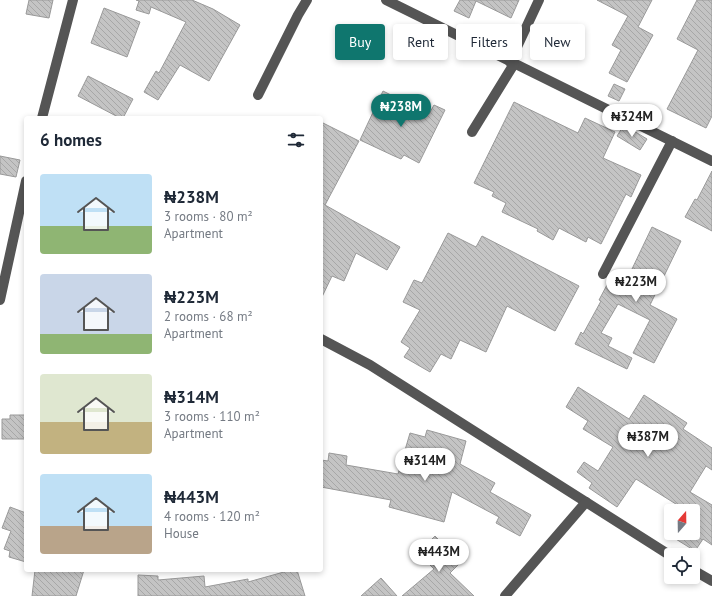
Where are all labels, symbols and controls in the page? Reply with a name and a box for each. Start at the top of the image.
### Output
chip: Buy [335,24,385,60]
chip: Rent [393,24,448,60]
chip: Filters [456,24,522,60]
chip: New [530,24,585,60]
pin: ₦238M [373,94,429,128]
text: ₦238M [380,98,422,115]
pin: ₦324M [604,104,660,138]
text: ₦324M [611,108,653,125]
text: 6 homes [40,129,102,151]
icon: filters [285,129,307,151]
text: ₦238M [164,186,219,208]
icon: home [72,190,120,238]
text: 3 rooms · 80 m² [164,208,253,225]
text: Apartment [164,225,223,242]
pin: ₦223M [608,269,664,303]
text: ₦223M [615,273,657,290]
text: ₦223M [164,286,219,308]
icon: home [72,290,120,338]
text: 2 rooms · 68 m² [164,308,253,325]
text: Apartment [164,325,223,342]
text: ₦314M [164,386,219,408]
icon: home [72,390,120,438]
text: 3 rooms · 110 m² [164,408,260,425]
pin: ₦387M [620,424,676,458]
text: Apartment [164,425,223,442]
text: ₦387M [627,428,669,445]
pin: ₦314M [397,448,453,482]
text: ₦314M [404,452,446,469]
text: ₦443M [164,486,219,508]
icon: home [72,490,120,538]
north arrow [664,504,700,540]
map controls [664,504,700,584]
text: 4 rooms · 120 m² [164,508,260,525]
text: House [164,525,199,542]
pin: ₦443M [411,539,467,573]
text: ₦443M [418,543,460,560]
button: locate [664,548,700,584]

